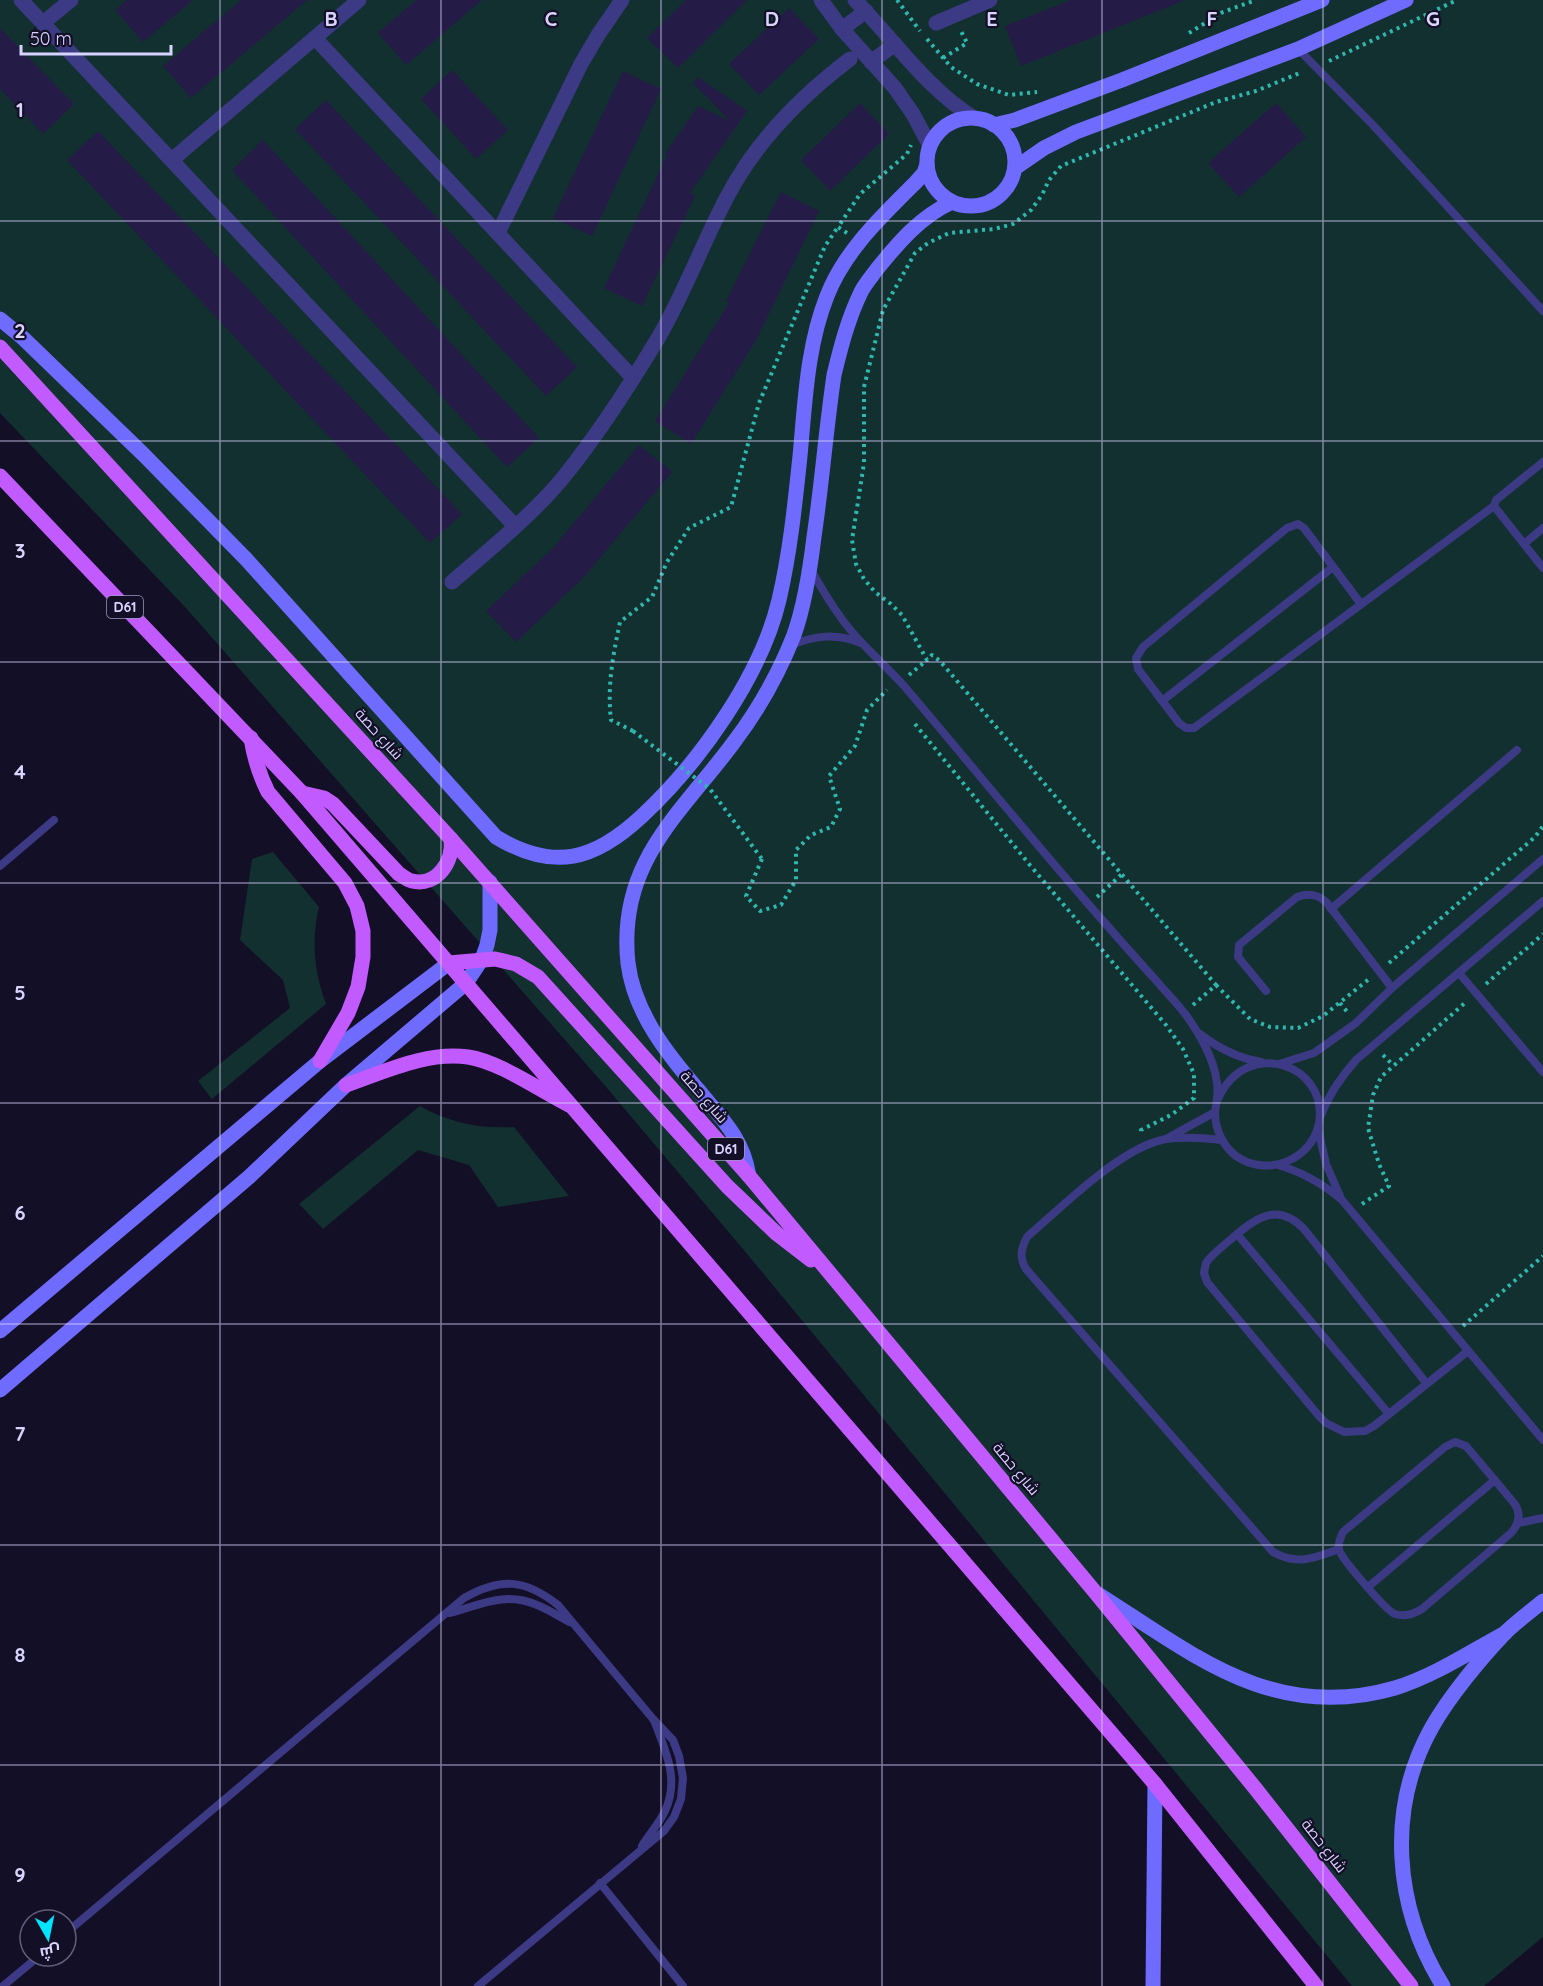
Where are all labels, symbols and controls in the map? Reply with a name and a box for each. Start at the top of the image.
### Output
text: B [324,6,338,31]
text: C [545,6,558,31]
text: D [765,6,779,31]
text: E [986,6,998,31]
text: F [1206,6,1218,31]
text: G [1426,6,1440,31]
scale bar [21,18,171,56]
text: 50 m [30,27,72,50]
text: 1 [16,97,24,122]
text: 2 [14,318,26,343]
text: 3 [15,538,25,563]
road number: D61 [107,596,143,618]
street label: شارع حصة [350,704,407,765]
text: 4 [14,759,26,784]
text: 5 [14,980,26,1005]
street label: شارع حصة [675,1067,732,1128]
road number: D61 [708,1138,744,1160]
text: 6 [14,1200,26,1225]
text: 7 [15,1421,26,1446]
street label: شارع حصة [987,1438,1044,1500]
text: 8 [15,1642,26,1667]
street label: شارع حصة [1296,1815,1351,1878]
text: 9 [14,1862,26,1887]
north arrow [18,1908,78,1968]
text: ش [39,1941,62,1964]

